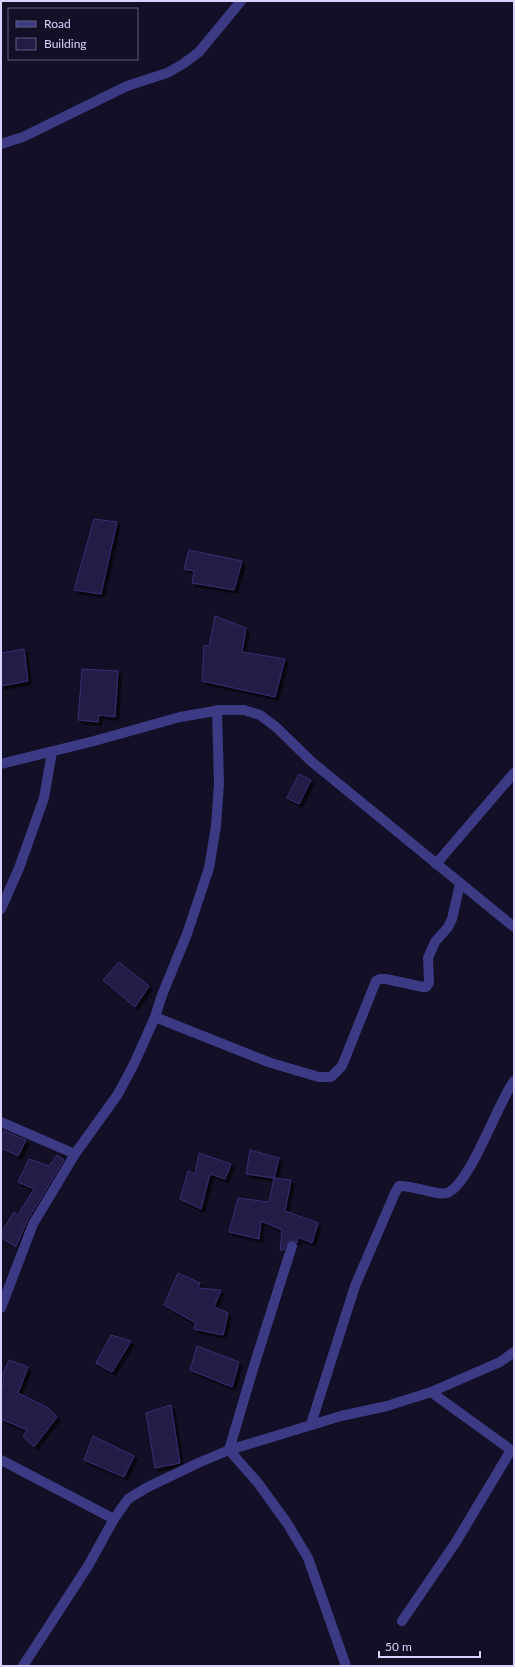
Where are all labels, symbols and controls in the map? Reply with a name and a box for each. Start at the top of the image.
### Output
legend [8,8,138,60]
text: Road [44,16,71,31]
text: Building [44,36,87,51]
scale bar [379,1633,480,1659]
text: 50 m [385,1639,412,1654]

